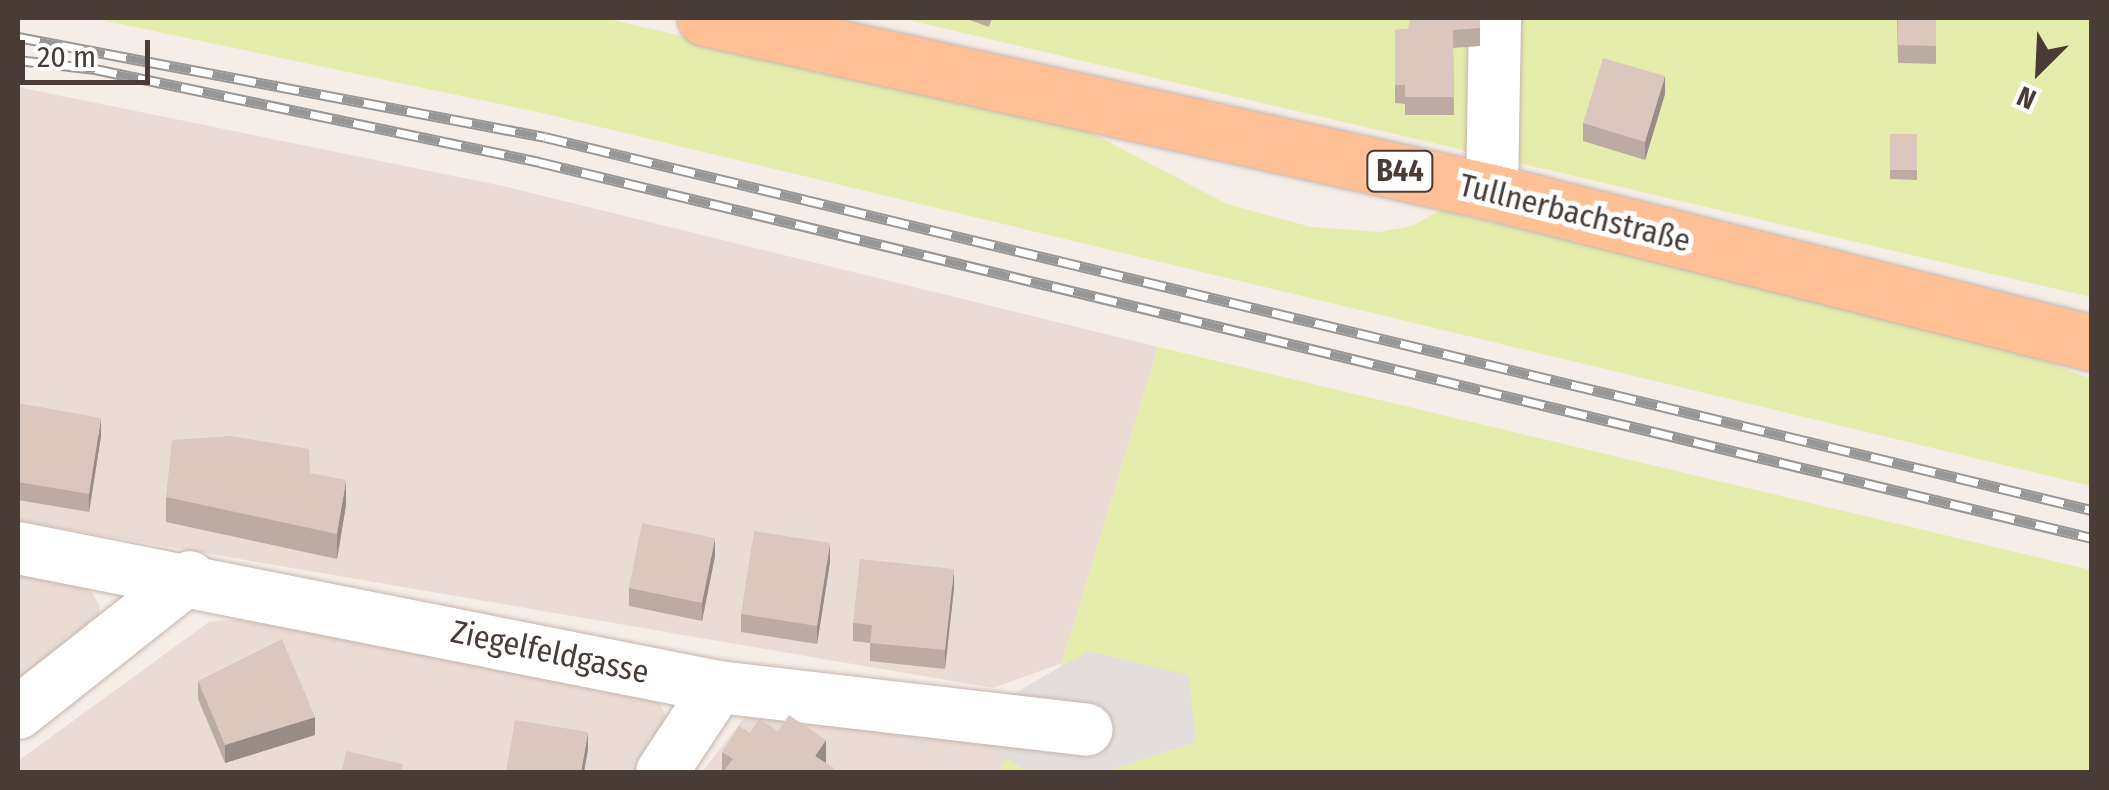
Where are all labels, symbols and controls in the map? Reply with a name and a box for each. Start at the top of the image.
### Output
scale bar [25,20,155,82]
north arrow [1989,20,2089,120]
text: 20 m [37,39,96,75]
text: N [2012,79,2041,116]
road number: B44 [1365,146,1435,196]
street label: Tullnerbachstraße [1455,166,1695,260]
street label: Ziegelfeldgasse [448,612,652,692]

